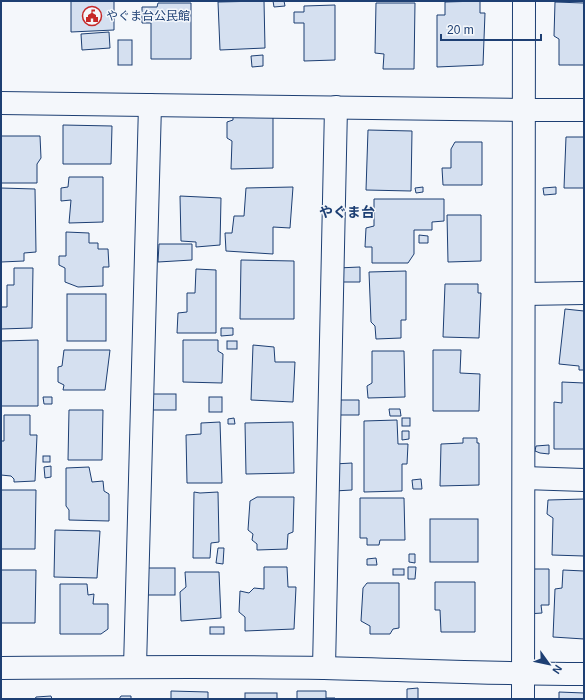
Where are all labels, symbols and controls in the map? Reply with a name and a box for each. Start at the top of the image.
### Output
public building icon: やぐま台公民館 [81,5,103,27]
place label: やぐま台公民館 [106,9,190,23]
scale bar [441,16,541,42]
text: 20 m [447,23,474,37]
district label: やぐま台 [319,204,375,220]
north arrow [529,644,569,684]
text: N [550,663,565,676]

